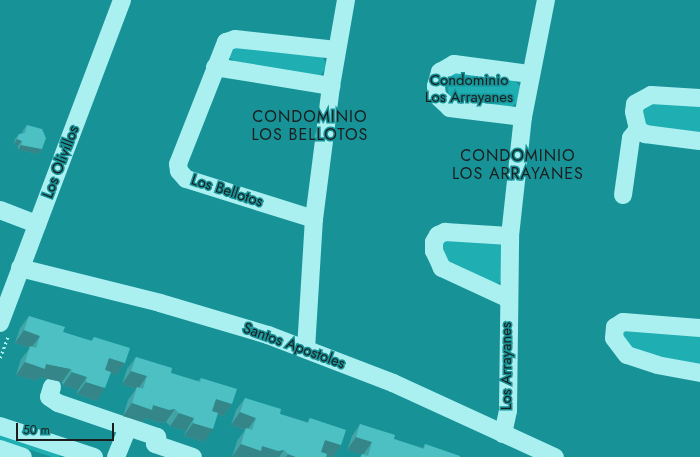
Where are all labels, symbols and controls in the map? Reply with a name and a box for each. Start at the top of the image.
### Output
park label: Condominio Los Arrayanes [425,71,513,106]
district label: CONDOMINIO LOS BELLOTOS [252,107,368,145]
street label: Los Olivillos [39,123,83,201]
district label: CONDOMINIO LOS ARRAYANES [452,146,584,184]
street label: Los Bellotos [189,171,265,211]
street label: Santos Apostoles [240,319,348,373]
street label: Los Arrayanes [498,322,516,410]
scale bar [18,415,116,441]
text: 50 m [23,421,50,439]

